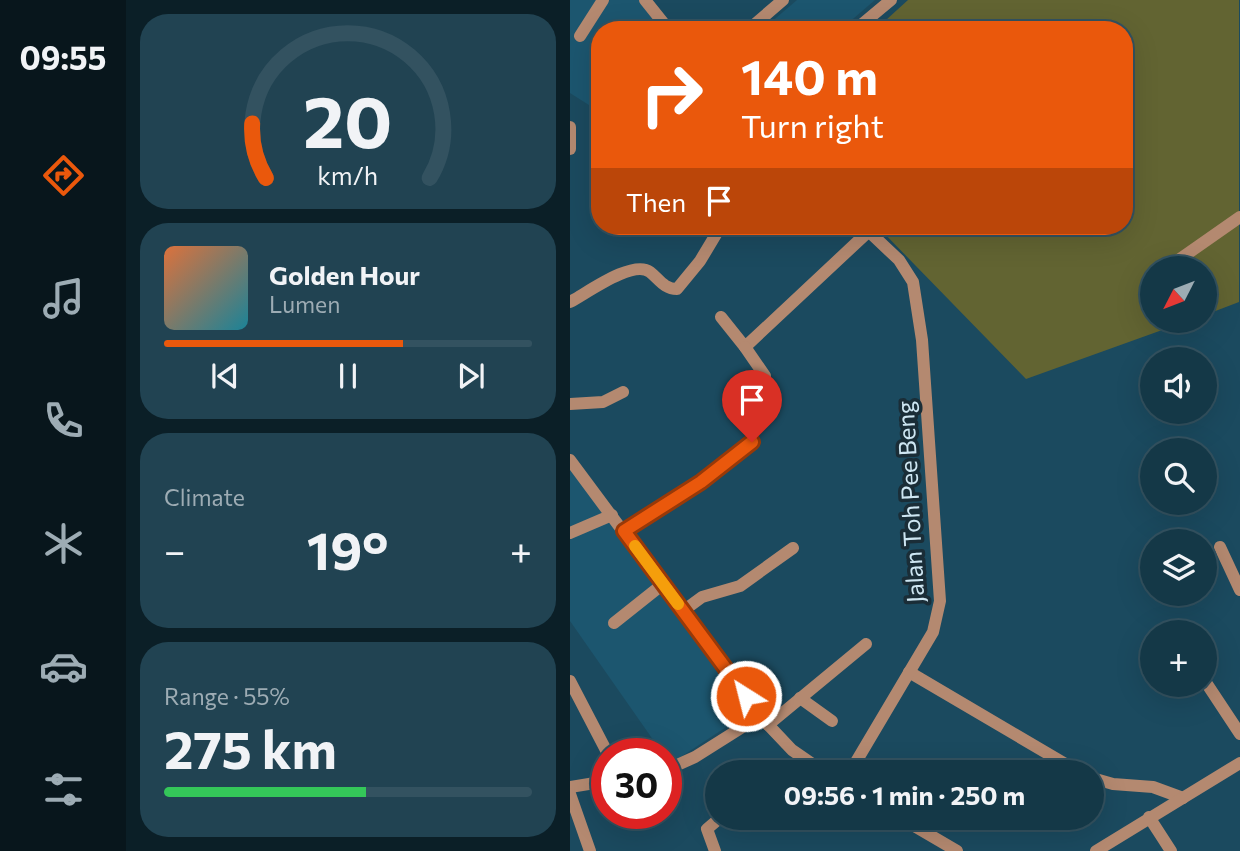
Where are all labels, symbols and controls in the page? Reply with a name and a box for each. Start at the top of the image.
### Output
text: 09:55 [20,37,106,77]
text: 140 m [741,45,878,105]
icon: right [626,49,717,140]
text: 20 [303,74,393,163]
text: Turn right [741,105,884,145]
icon: directions [39,151,88,200]
text: km/h [318,159,378,189]
icon: arrive [700,182,738,220]
text: Then [626,186,686,217]
north arrow [1140,256,1218,332]
map controls [1140,256,1217,697]
text: Golden Hour [269,259,420,290]
icon: music [39,274,88,323]
text: Lumen [269,290,340,318]
button: sound [1140,347,1217,424]
icon: previous [206,357,244,395]
icon: pause [329,357,367,395]
icon: next [452,357,490,395]
pin [722,370,782,442]
icon: arrive [733,381,771,419]
icon: phone [39,396,88,445]
street label: Jalan Toh Pee Beng [890,400,929,604]
button: search [1140,438,1217,515]
text: Climate [164,483,245,511]
text: 19° [307,517,388,581]
icon: climate [39,519,88,568]
text: − [164,526,186,573]
text: + [510,526,532,573]
button: layers [1140,529,1217,606]
button: + [1140,620,1217,697]
icon: car [39,642,88,691]
position arrow [709,659,783,733]
text: Range · 55% [164,682,290,710]
text: 275 km [164,716,337,780]
speed limit sign: 30 [591,738,682,829]
icon: filters [39,765,88,814]
text: 09:56 · 1 min · 250 m [784,779,1025,810]

